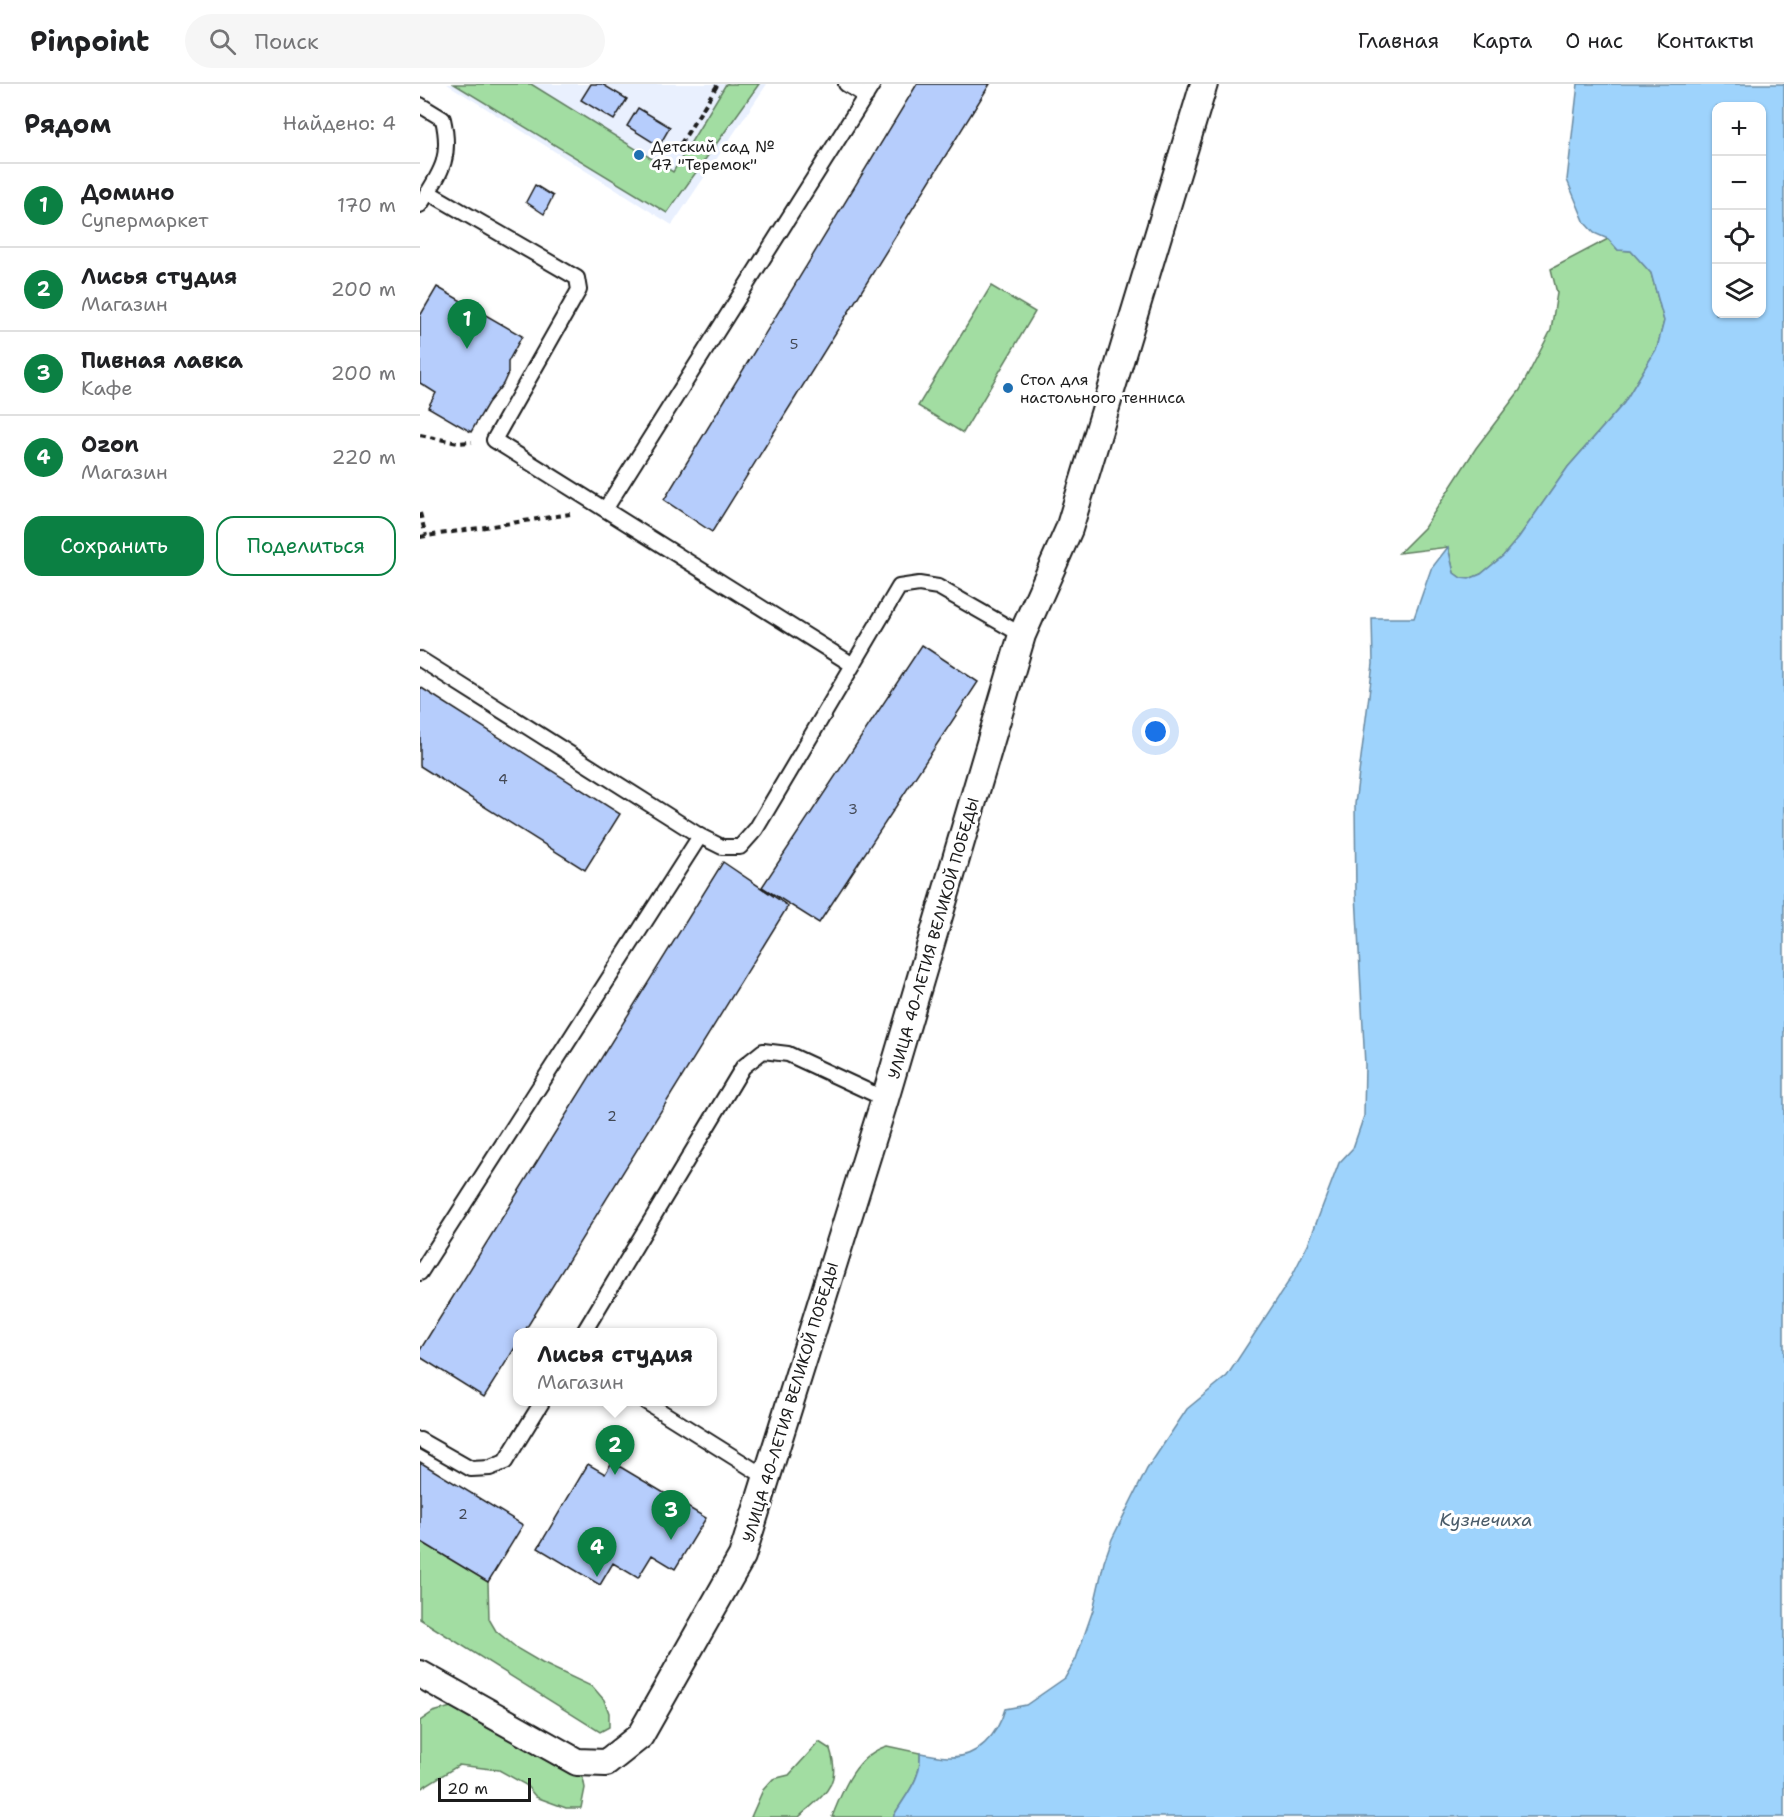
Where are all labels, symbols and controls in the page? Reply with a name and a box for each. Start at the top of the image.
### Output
search box [185,14,605,68]
text: Pinpoint [30,22,149,60]
icon: search [206,25,239,58]
text: Поиск [254,27,319,56]
text: Главная [1358,27,1439,55]
text: Карта [1472,27,1532,55]
text: О нас [1565,27,1623,55]
text: Контакты [1656,27,1754,55]
map controls [1712,102,1766,318]
button: + [1712,102,1766,156]
text: Рядом [24,106,111,141]
text: Найдено: 4 [283,110,396,136]
place label: Детский сад № 47 "Теремок" [651,136,774,175]
marker: Детский сад № 47 "Теремок" [632,148,646,162]
button: − [1712,156,1766,210]
text: Домино [81,178,174,207]
text: 1 [39,192,48,218]
text: 170 m [337,192,396,218]
text: Супермаркет [81,207,208,233]
button: locate [1712,210,1766,264]
text: Лисья студия [81,262,237,291]
button: layers [1712,264,1766,318]
text: 2 [37,276,51,302]
text: 200 m [331,276,396,302]
text: Магазин [81,291,168,317]
pin: 1 [448,300,486,349]
house number: 5 [790,335,798,353]
text: Пивная лавка [81,346,243,375]
text: 3 [37,360,51,386]
text: 200 m [331,360,396,386]
place label: Стол для настольного тенниса [1020,369,1185,408]
text: Кафе [81,375,133,401]
marker: Стол для настольного тенниса [1001,381,1015,395]
text: Ozon [81,430,139,459]
text: 4 [37,444,51,470]
text: 220 m [332,444,396,470]
text: Магазин [81,459,168,485]
button: Сохранить [24,516,204,576]
button: Поделиться [216,516,396,576]
your location [1141,717,1170,746]
house number: 4 [498,770,508,788]
street label: УЛИЦА 40-ЛЕТИЯ ВЕЛИКОЙ ПОБЕДЫ [883,795,984,1081]
house number: 3 [848,800,858,818]
house number: 2 [607,1107,617,1125]
street label: УЛИЦА 40-ЛЕТИЯ ВЕЛИКОЙ ПОБЕДЫ [738,1260,843,1545]
popup [513,1328,717,1406]
text: Лисья студия [537,1340,693,1369]
text: Магазин [537,1369,624,1395]
pin: 2 [596,1426,634,1475]
pin: 3 [652,1490,690,1540]
house number: 2 [458,1505,468,1523]
water label: Кузнечиха [1440,1508,1532,1532]
pin: 4 [578,1528,616,1577]
scale bar [438,1775,531,1802]
text: 20 m [447,1778,488,1799]

